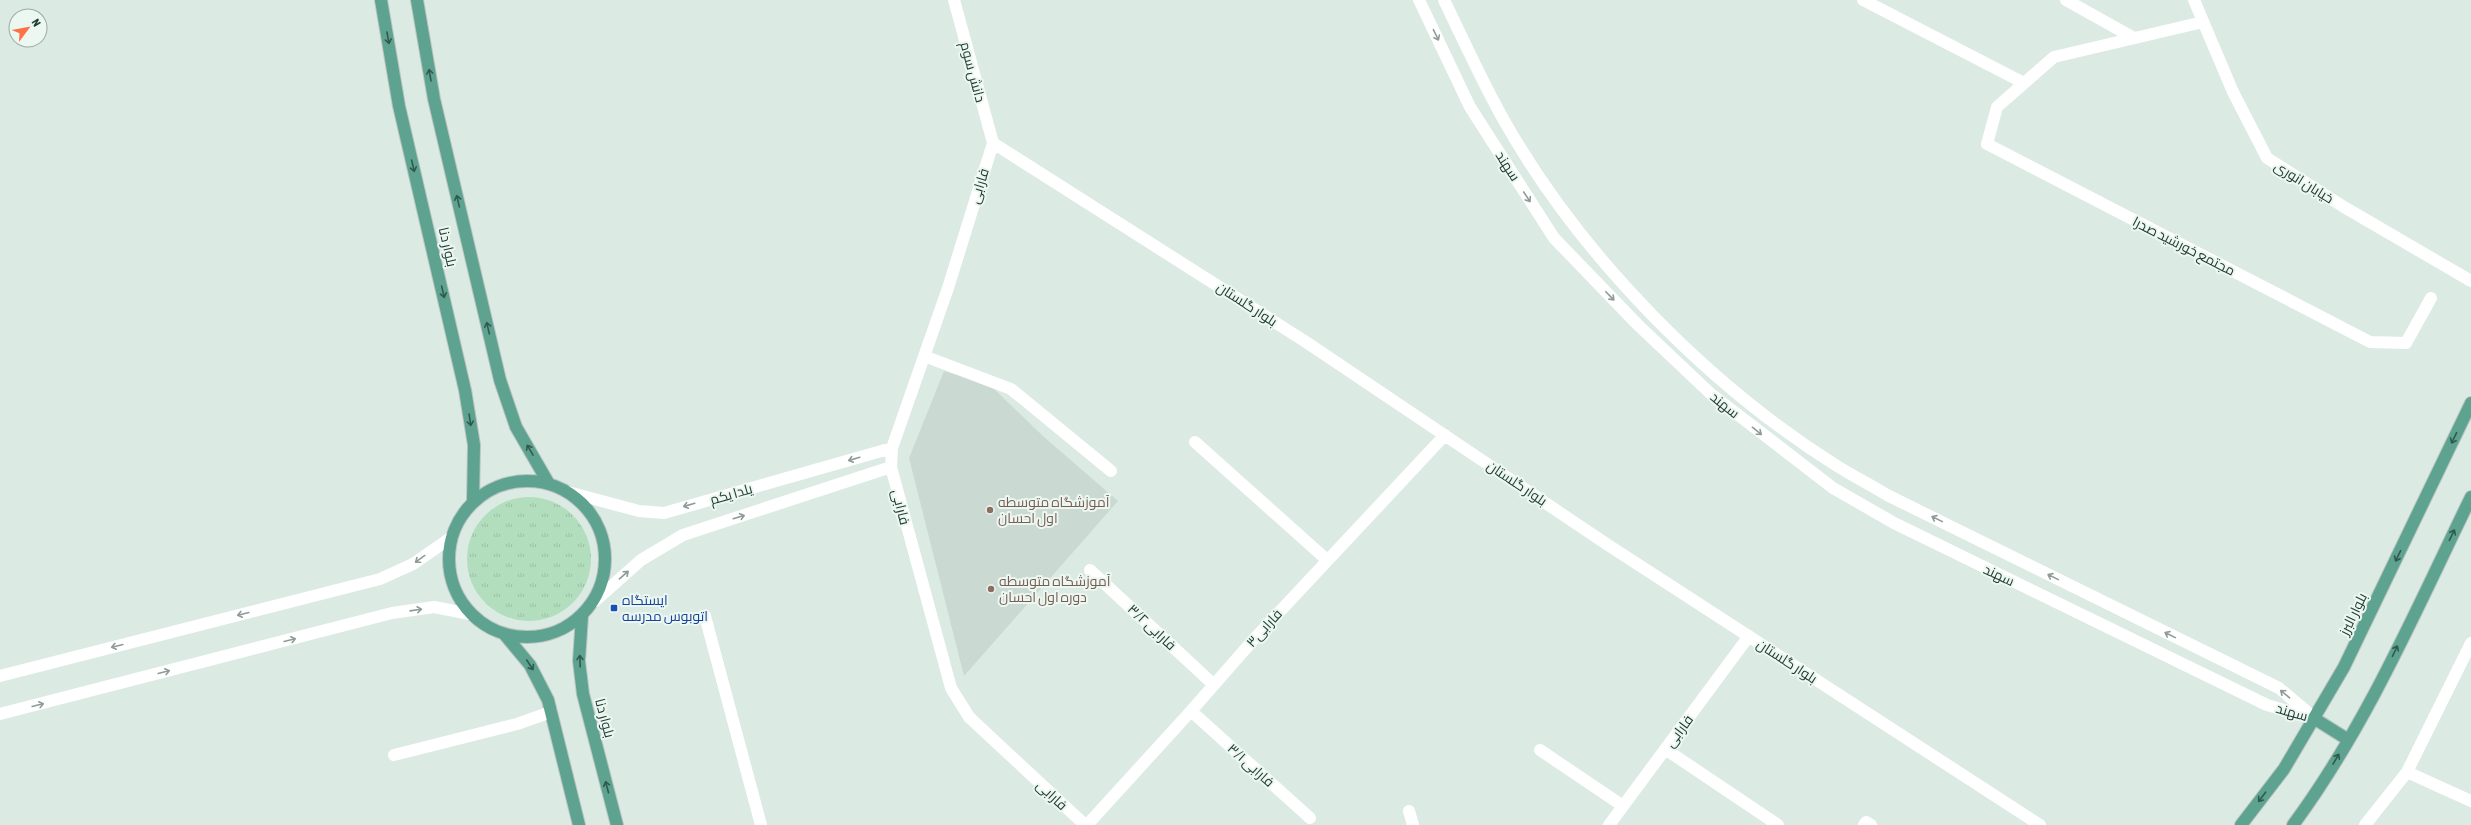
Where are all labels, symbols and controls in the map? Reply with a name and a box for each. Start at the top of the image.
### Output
north arrow [8,8,48,48]
text: N [30,17,43,29]
one-way arrow [1433,29,1440,41]
one-way arrow [384,32,392,45]
street label: دانش سوم [955,40,989,105]
one-way arrow [426,69,434,82]
street label: سهند [1492,148,1524,184]
street label: خیابان انوری [2271,157,2337,207]
one-way arrow [410,159,418,172]
street label: فارابی [966,166,992,206]
one-way arrow [1523,191,1531,202]
one-way arrow [454,195,462,208]
street label: مجتمع خورشید صدرا [2130,213,2238,280]
street label: بلوار دنا [436,226,460,268]
street label: بلوار گلستان [1214,279,1280,329]
one-way arrow [439,286,447,299]
one-way arrow [1605,291,1615,301]
one-way arrow [483,322,491,335]
street label: سهند [1707,389,1743,421]
one-way arrow [466,413,474,426]
one-way arrow [1752,427,1763,435]
one-way arrow [2450,432,2457,444]
one-way arrow [525,444,533,456]
one-way arrow [848,456,861,463]
street label: بلوار گلستان [1484,457,1550,509]
street label: یلدا یکم [708,480,755,510]
street label: فارابی [889,488,913,526]
place label: آموزشگاه متوسطه اول احسان [998,494,1110,527]
one-way arrow [683,502,696,510]
marker: آموزشگاه متوسطه اول احسان [985,505,995,515]
one-way arrow [732,513,745,520]
one-way arrow [1931,515,1943,522]
one-way arrow [2449,529,2456,541]
one-way arrow [2394,549,2401,561]
one-way arrow [415,555,426,564]
street label: سهند [1981,561,2017,589]
one-way arrow [619,570,629,580]
place label: آموزشگاه متوسطه دوره اول احسان [999,573,1111,606]
one-way arrow [2047,573,2059,580]
marker: آموزشگاه متوسطه دوره اول احسان [986,584,996,594]
street label: بلوار البرز [2335,590,2370,639]
place label: ایستگاه اتوبوس مدرسه [622,592,708,624]
street label: فارابی ۳/۲ [1125,601,1179,653]
marker: ایستگاه اتوبوس مدرسه [609,603,619,613]
one-way arrow [409,606,422,614]
street label: فارابی۳ [1243,606,1285,650]
one-way arrow [237,611,250,618]
one-way arrow [2164,630,2176,638]
one-way arrow [283,635,296,643]
street label: بلوار گلستان [1754,636,1820,686]
one-way arrow [111,643,124,651]
one-way arrow [2392,646,2399,658]
one-way arrow [576,655,584,668]
one-way arrow [526,660,534,671]
one-way arrow [157,668,170,675]
one-way arrow [2280,689,2291,698]
street label: بلوار دنا [592,697,618,739]
one-way arrow [31,700,44,708]
street label: سهند [2274,700,2310,724]
street label: فارابی [1662,712,1696,750]
street label: فارابی ۳/۱ [1225,740,1277,790]
one-way arrow [2332,754,2340,766]
street label: فارابی [1033,777,1071,813]
one-way arrow [603,781,611,794]
one-way arrow [2258,792,2267,803]

